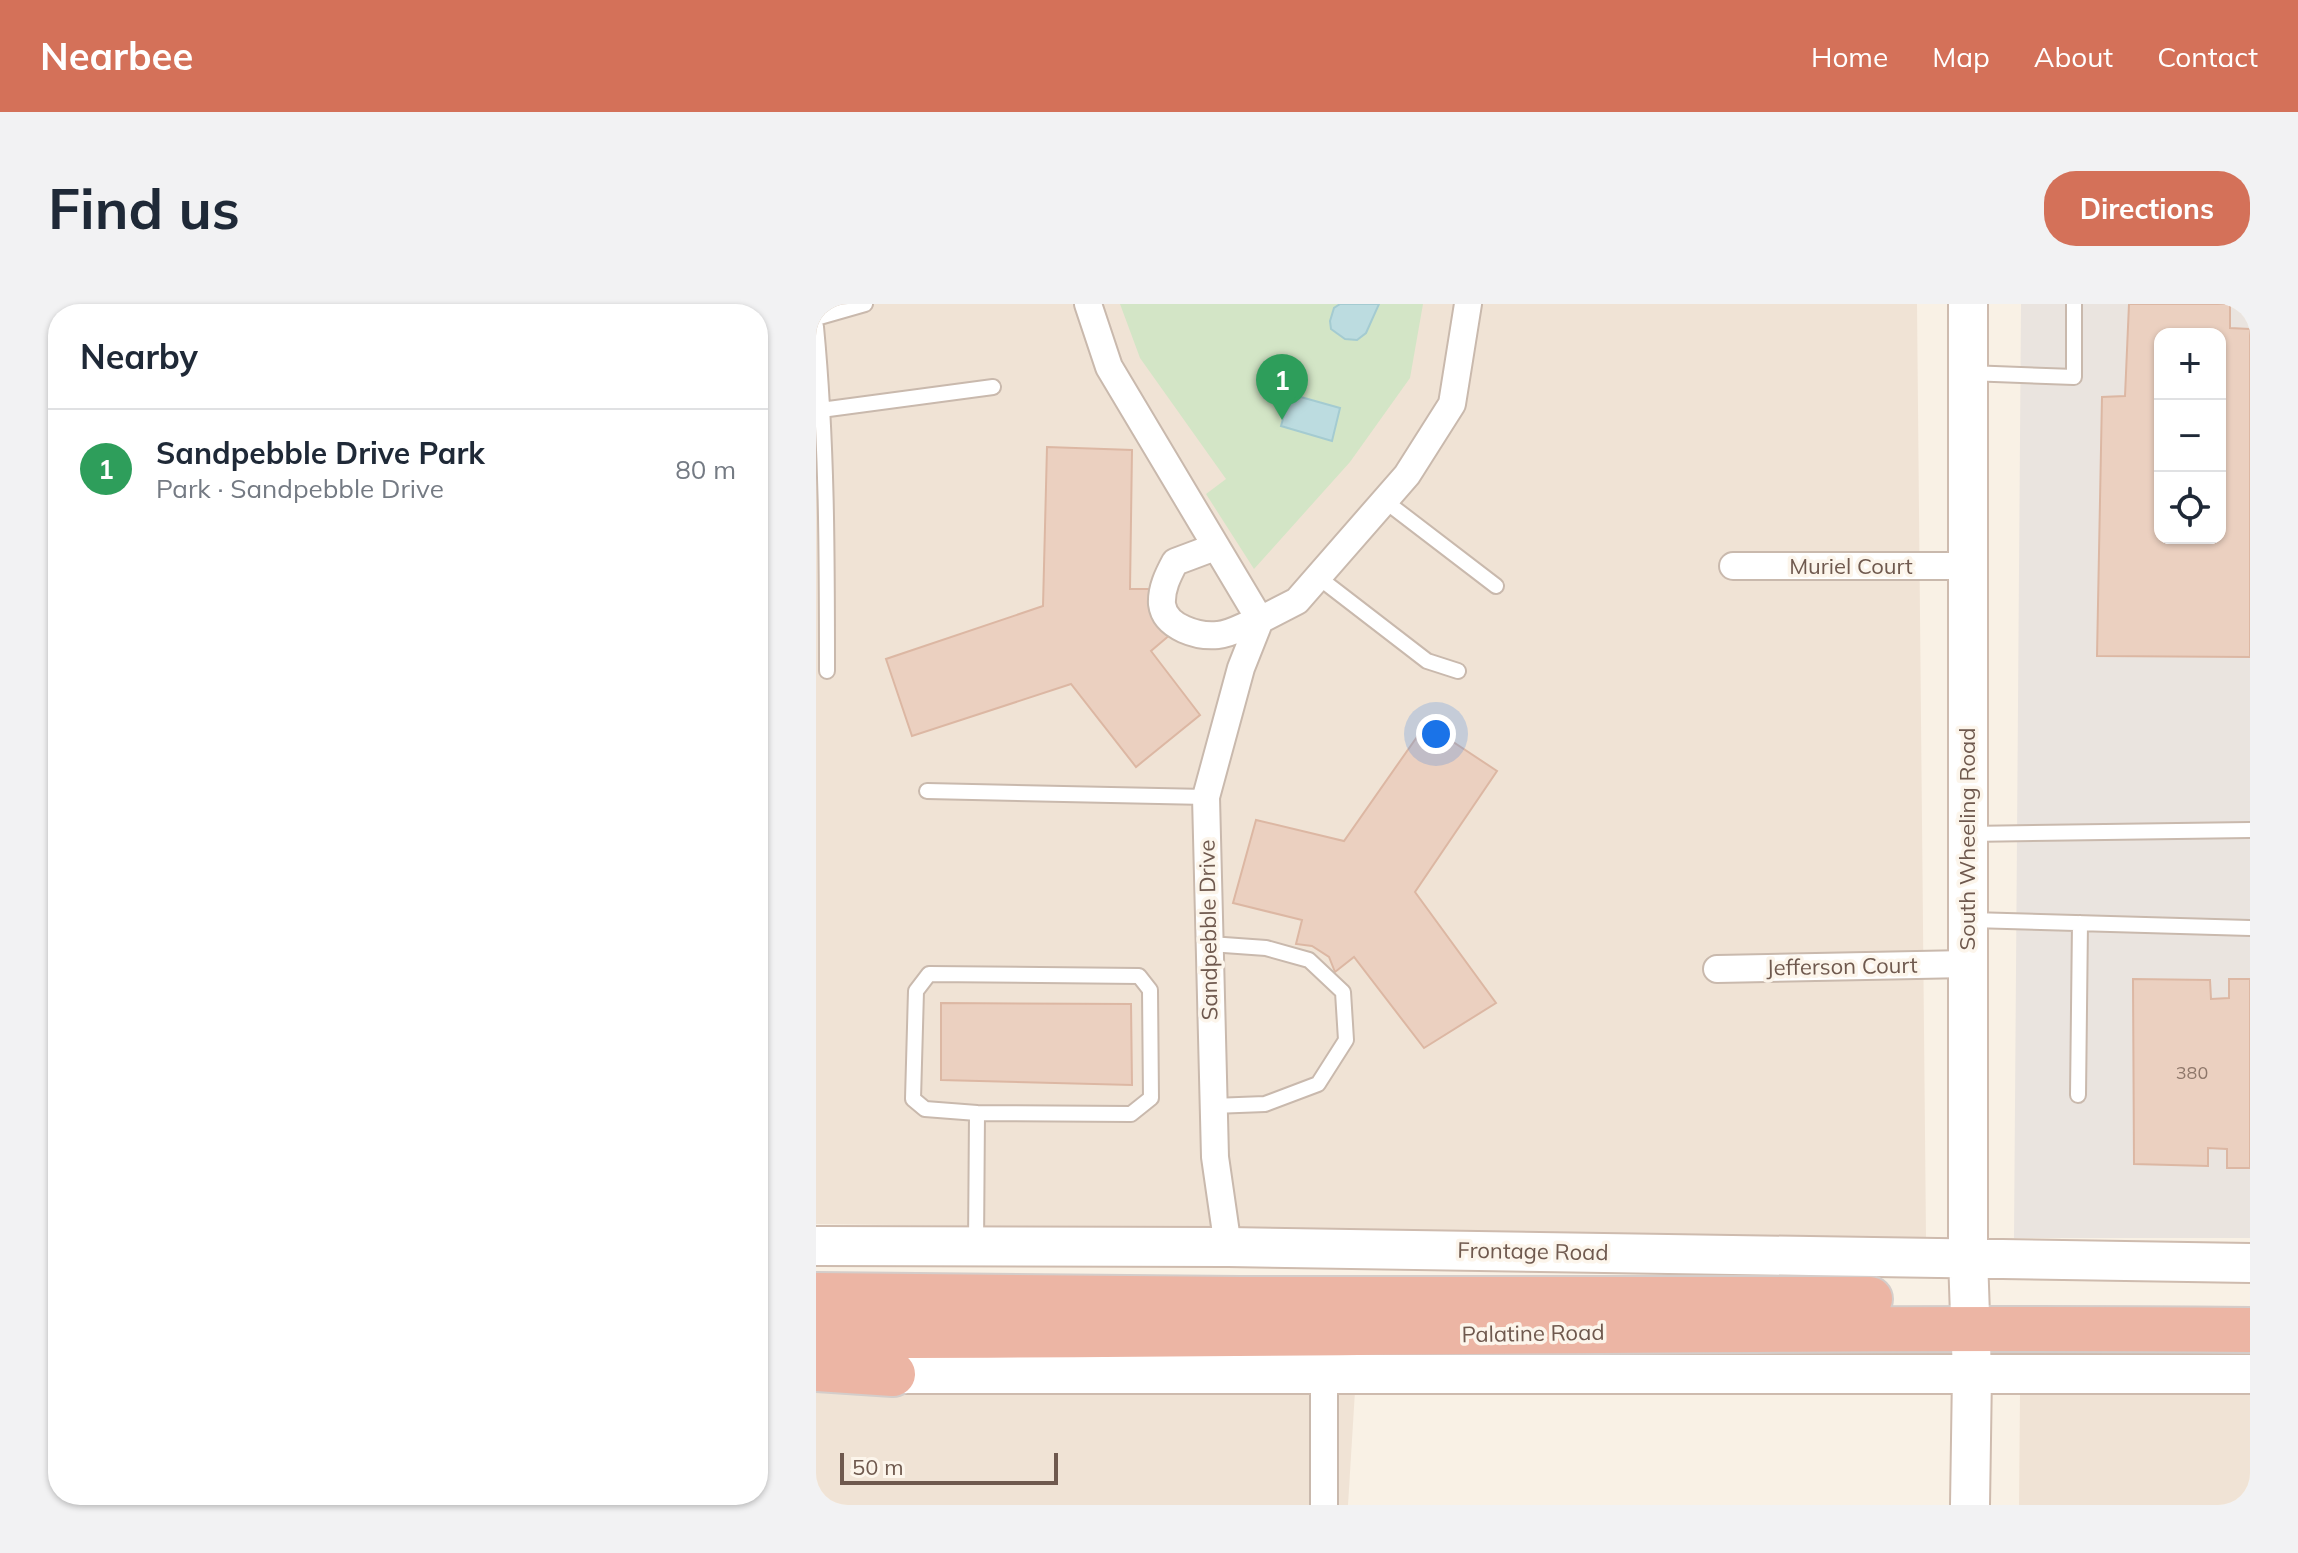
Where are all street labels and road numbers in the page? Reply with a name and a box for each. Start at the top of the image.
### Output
street label: Muriel Court [1789,552,1913,580]
street label: South Wheeling Road [1953,728,1981,950]
street label: Sandpebble Drive [1192,839,1224,1021]
street label: Jefferson Court [1766,951,1918,981]
street label: Frontage Road [1457,1236,1609,1266]
street label: Palatine Road [1461,1318,1605,1348]

